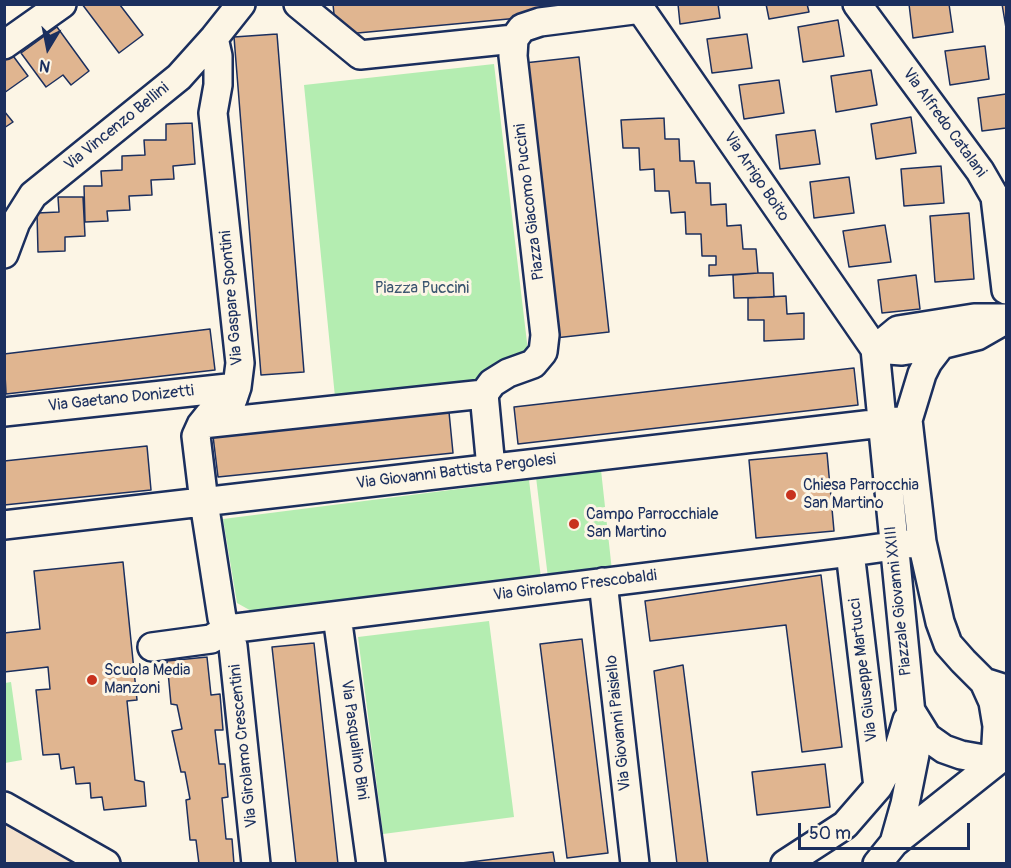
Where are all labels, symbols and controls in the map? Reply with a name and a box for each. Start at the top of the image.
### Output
north arrow [18,18,78,78]
text: N [38,55,52,77]
street label: Via Alfredo Catalani [898,65,990,181]
street label: Via Vincenzo Bellini [61,79,173,175]
street label: Piazza Giacomo Puccini [511,122,549,282]
street label: Via Arrigo Boito [719,129,793,225]
street label: Via Gaspare Spontini [217,230,247,366]
park label: Piazza Puccini [375,279,469,299]
street label: Via Gaetano Donizetti [47,382,195,416]
street label: Via Giovanni Battista Pergolesi [355,450,557,494]
place label: Chiesa Parrocchia San Martino [803,476,919,514]
marker: Chiesa Parrocchia San Martino [784,488,798,502]
place label: Campo Parrocchiale San Martino [586,505,718,543]
marker: Campo Parrocchiale San Martino [567,517,581,531]
street label: Piazzale Giovanni XXIII [882,525,916,677]
street label: Via Girolamo Frescobaldi [492,566,658,606]
street label: Via Giuseppe Martucci [846,597,882,743]
street label: Via Giovanni Paisiello [602,654,636,792]
place label: Scuola Media Manzoni [104,661,190,699]
street label: Via Girolamo Crescentini [226,663,262,829]
marker: Scuola Media Manzoni [85,673,99,687]
street label: Via Pasqualino Bini [336,679,372,801]
scale bar [801,811,974,849]
text: 50 m [809,822,851,845]

